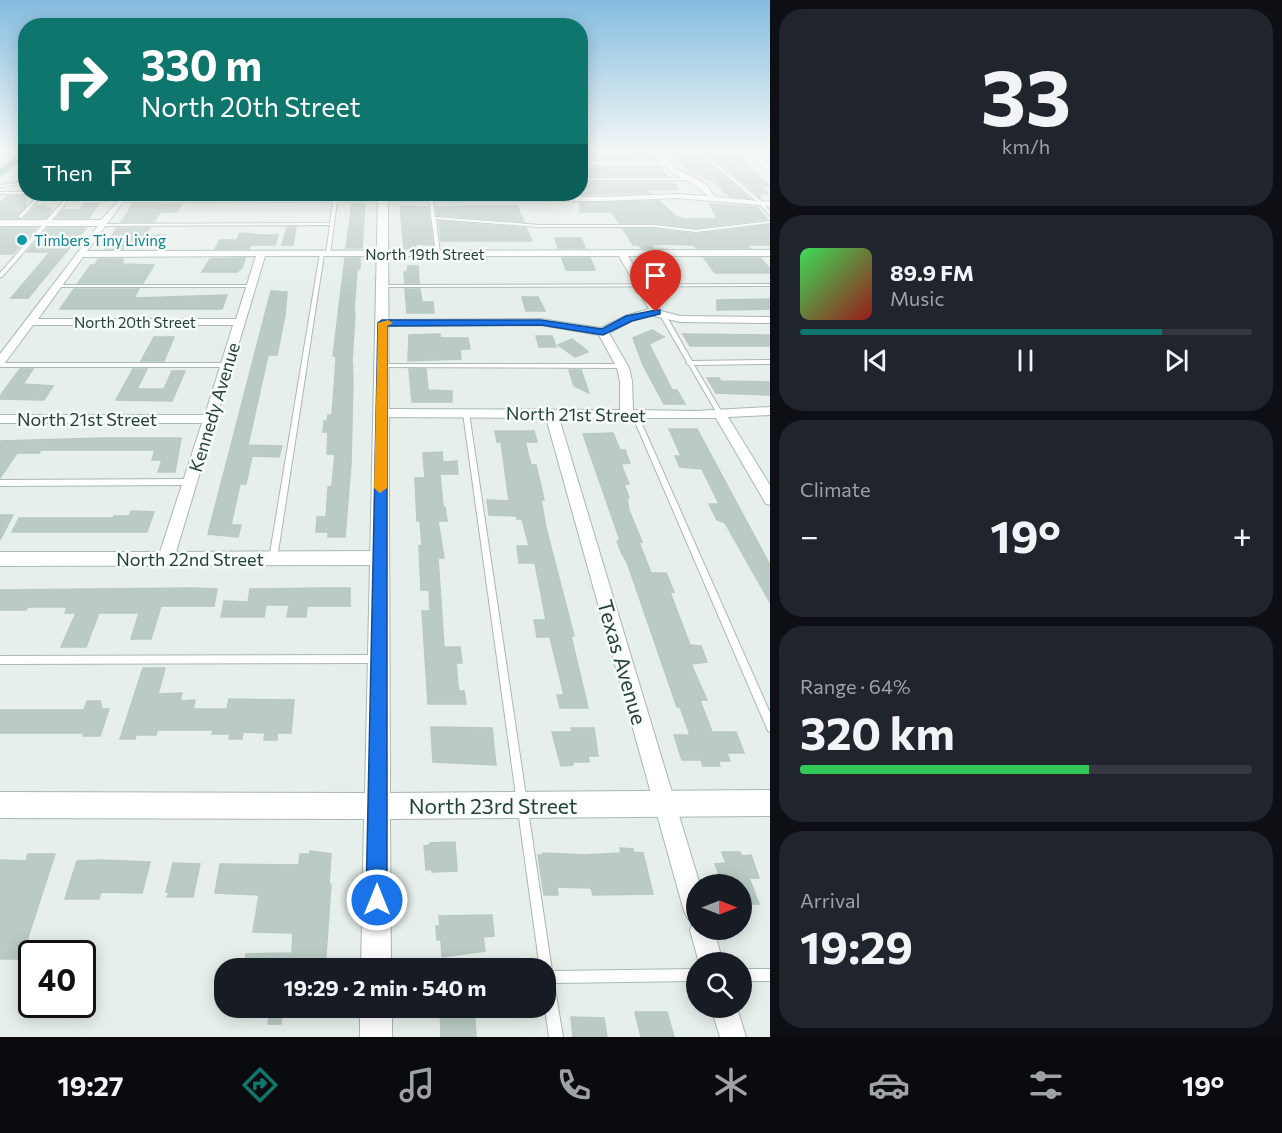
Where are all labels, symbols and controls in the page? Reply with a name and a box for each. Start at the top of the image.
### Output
text: 330 m [141,38,262,90]
icon: right [42,42,120,120]
text: 33 [981,47,1071,142]
text: North 20th Street [141,90,361,123]
text: km/h [1002,134,1050,158]
icon: arrive [105,156,138,189]
text: Then [42,159,93,186]
place label: Timbers Tiny Living [34,231,166,249]
marker: Timbers Tiny Living [15,233,29,247]
street label: North 19th Street [365,245,485,263]
pin [630,250,681,312]
icon: arrive [639,259,672,292]
text: 89.9 FM [890,259,974,286]
text: Music [890,286,944,310]
street label: North 20th Street [74,313,196,331]
street label: Kennedy Avenue [184,340,244,474]
icon: previous [859,344,892,377]
icon: pause [1009,344,1042,377]
icon: next [1160,344,1193,377]
street label: North 21st Street [506,402,646,426]
street label: North 21st Street [17,408,157,430]
text: Climate [800,477,870,501]
text: 19° [990,507,1061,562]
text: − [800,514,819,555]
text: + [1233,514,1252,555]
street label: North 22nd Street [116,548,264,570]
street label: Texas Avenue [593,597,653,727]
text: Range · 64% [800,674,911,698]
text: 320 km [800,704,955,759]
street label: North 23rd Street [409,793,577,818]
position arrow [345,868,409,932]
north arrow [686,874,752,940]
map controls [686,874,752,1018]
text: Arrival [800,888,861,912]
text: 19:29 [800,918,913,973]
speed limit sign: 40 [18,940,96,1018]
button: search [686,952,752,1018]
text: 19:29 · 2 min · 540 m [284,974,486,1001]
icon: directions [239,1064,281,1106]
icon: music [396,1064,438,1106]
icon: phone [553,1064,595,1106]
icon: climate [710,1064,752,1106]
icon: car [868,1064,910,1106]
icon: filters [1025,1064,1067,1106]
text: 19:27 [58,1069,124,1102]
text: 19° [1182,1069,1224,1102]

